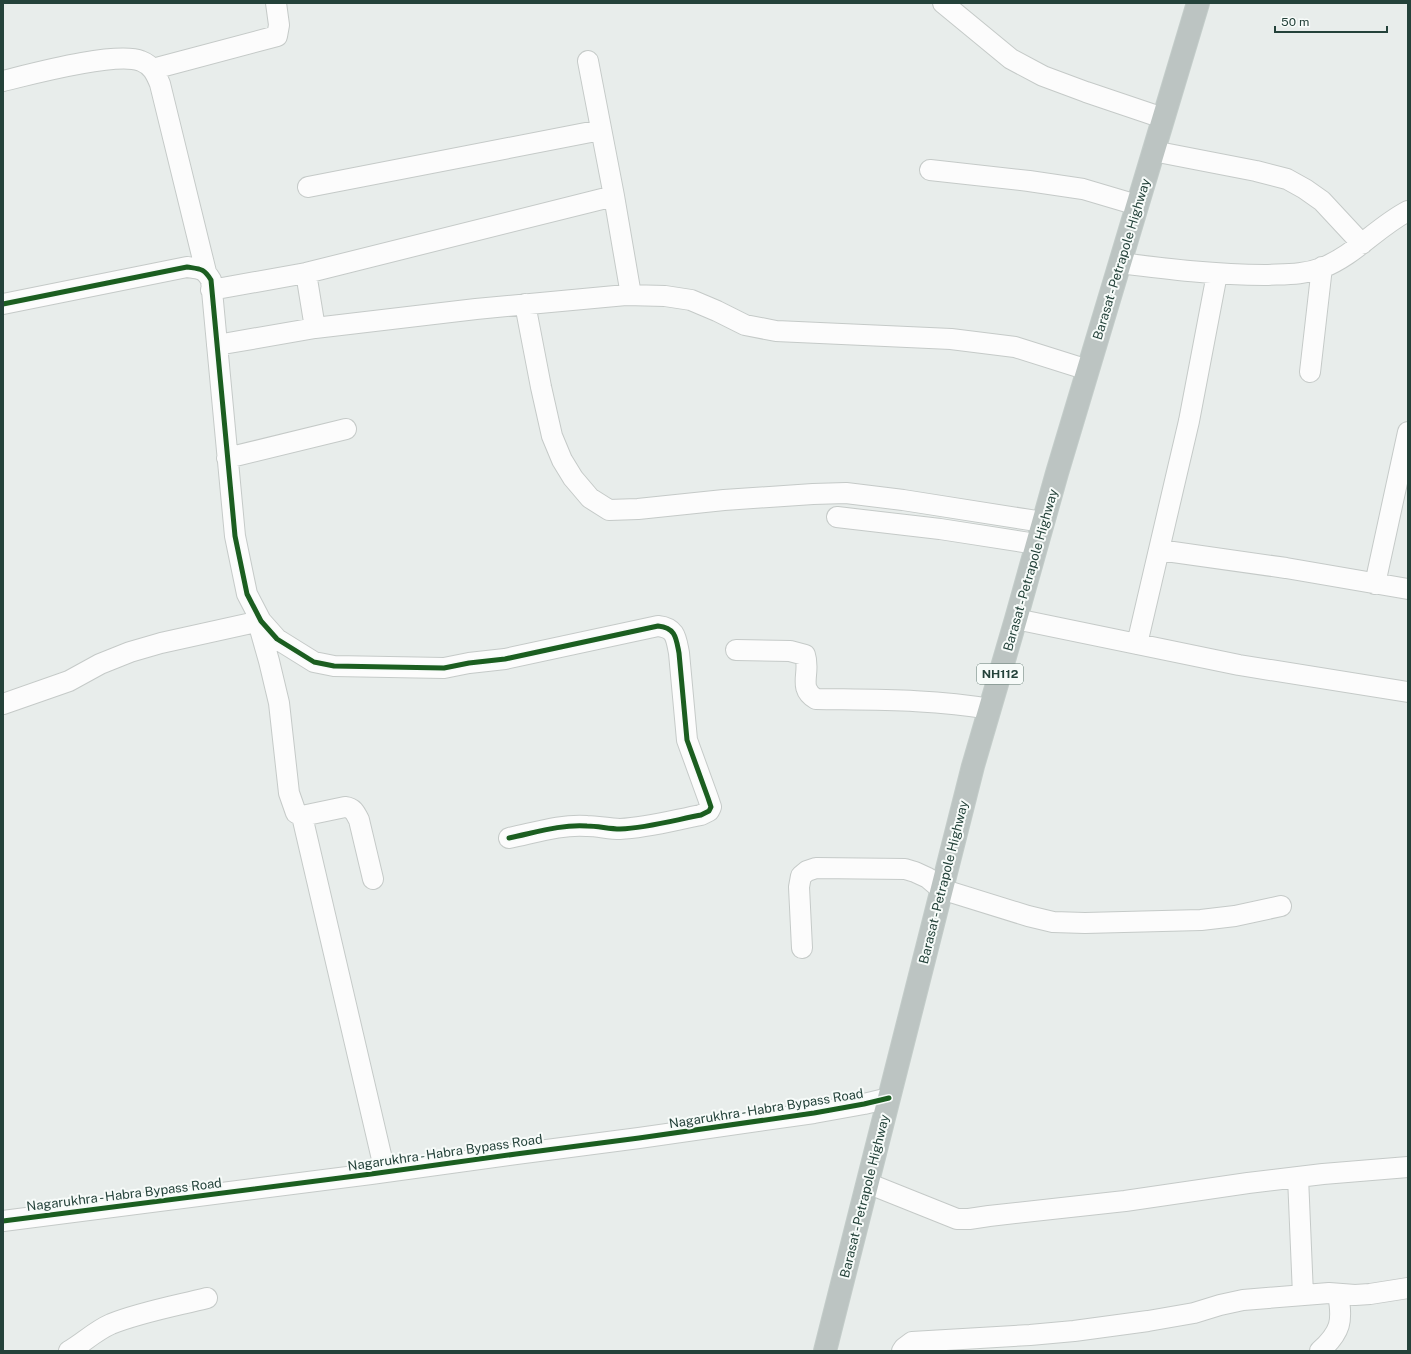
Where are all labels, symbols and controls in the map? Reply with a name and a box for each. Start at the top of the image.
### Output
scale bar [1275,8,1387,34]
text: 50 m [1281,15,1309,29]
street label: Barasat - Petrapole Highway [1090,177,1153,342]
street label: Barasat - Petrapole Highway [1000,487,1061,653]
road number: NH112 [977,664,1023,684]
street label: Barasat - Petrapole Highway [916,799,971,965]
street label: Nagarukhra - Habra Bypass Road [668,1086,864,1131]
street label: Barasat - Petrapole Highway [837,1113,892,1279]
street label: Nagarukhra - Habra Bypass Road [347,1131,544,1174]
street label: Nagarukhra - Habra Bypass Road [26,1175,223,1214]

